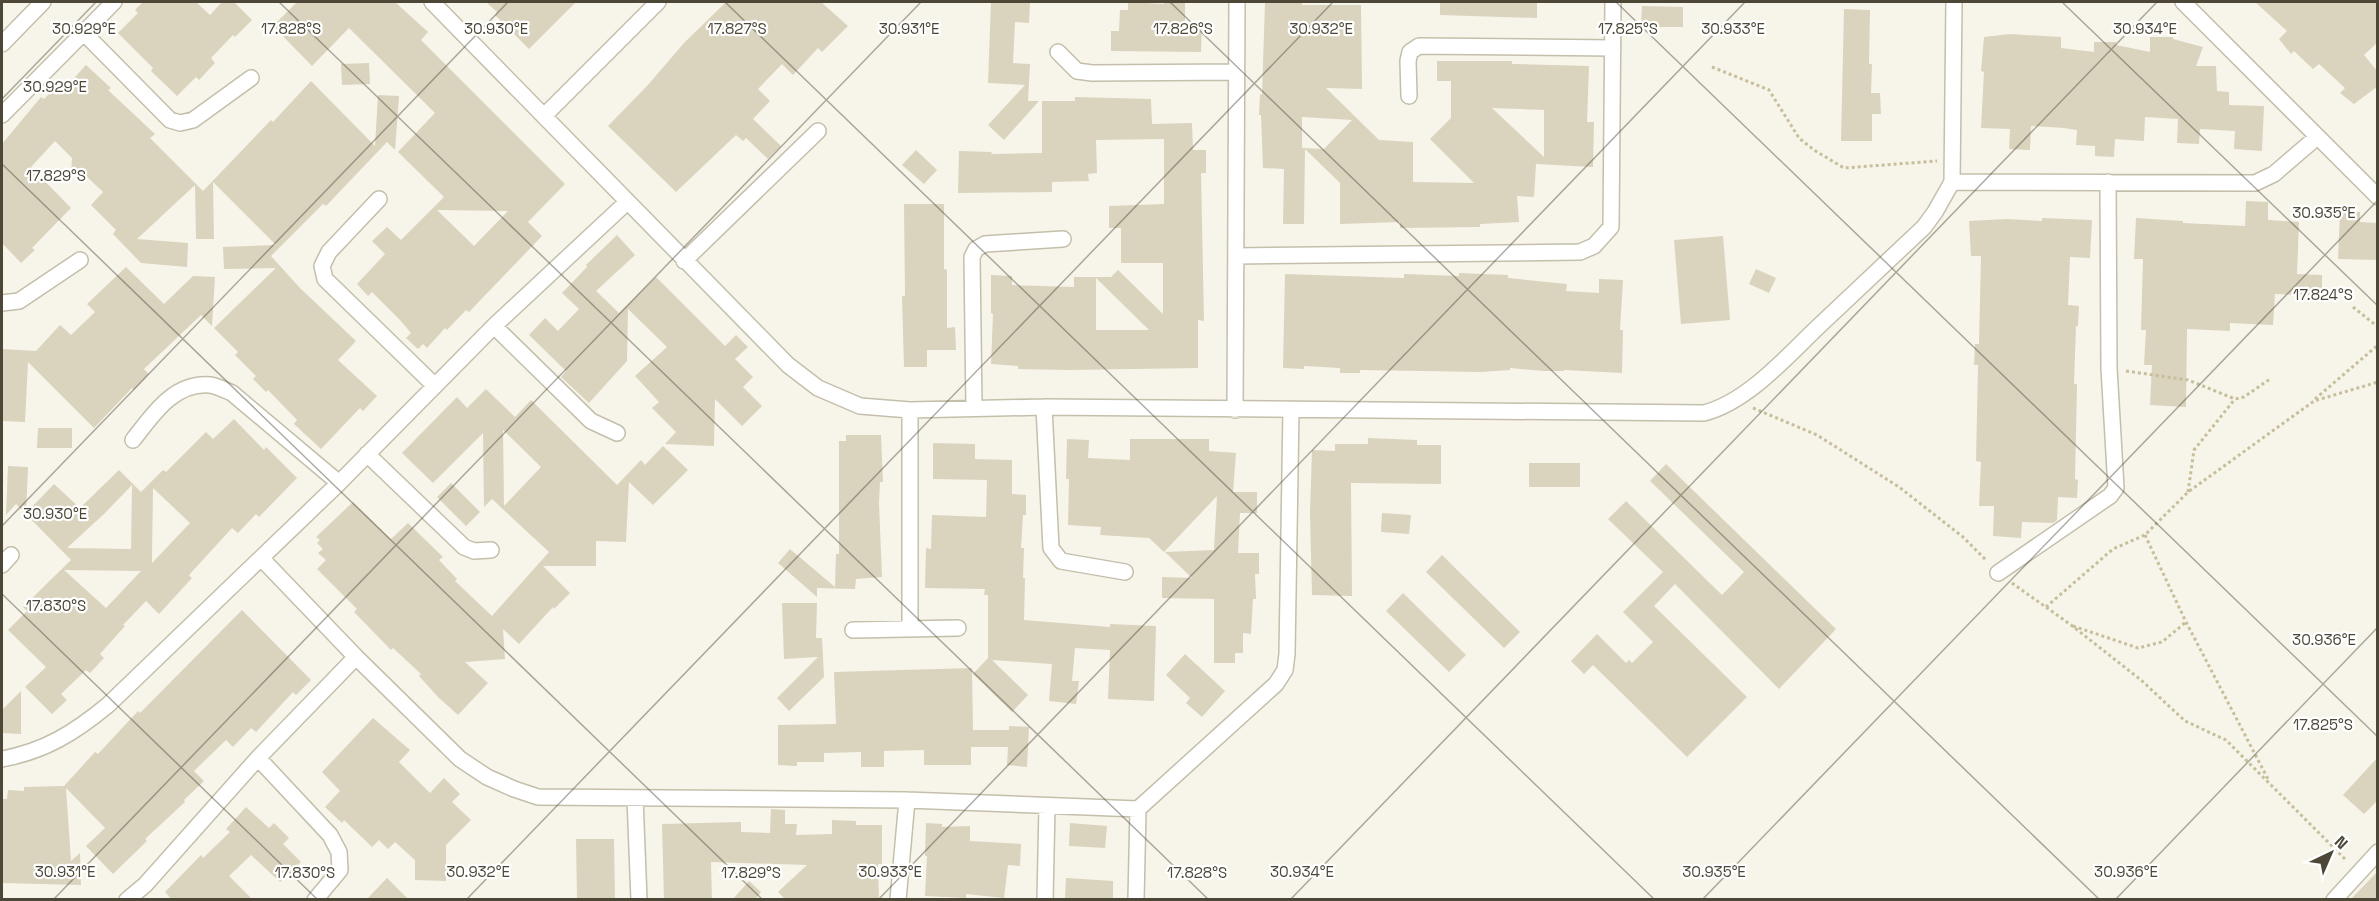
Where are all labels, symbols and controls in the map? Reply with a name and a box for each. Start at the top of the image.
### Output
text: 30.929°E [52,19,116,38]
text: 17.828°S [261,19,321,38]
text: 30.930°E [464,19,528,38]
text: 17.827°S [707,19,767,38]
text: 30.931°E [879,19,939,38]
text: 17.826°S [1153,19,1213,38]
text: 30.932°E [1289,19,1353,38]
text: 17.825°S [1598,19,1658,38]
text: 30.933°E [1701,19,1765,38]
text: 30.934°E [2113,19,2177,38]
text: 30.929°E [23,77,87,96]
text: 17.829°S [26,166,86,185]
text: 30.935°E [2292,203,2356,222]
text: 17.824°S [2293,285,2353,304]
text: 30.930°E [23,504,87,523]
text: 17.830°S [26,596,86,615]
text: 30.936°E [2292,630,2356,649]
text: 17.825°S [2293,715,2353,734]
north arrow [2301,823,2361,883]
text: N [2330,831,2352,854]
text: 30.931°E [35,862,95,881]
text: 30.932°E [446,862,510,881]
text: 30.933°E [858,862,922,881]
text: 30.934°E [1270,862,1334,881]
text: 30.935°E [1682,862,1746,881]
text: 30.936°E [2094,862,2158,881]
text: 17.830°S [275,863,335,882]
text: 17.829°S [721,863,781,882]
text: 17.828°S [1167,863,1227,882]

